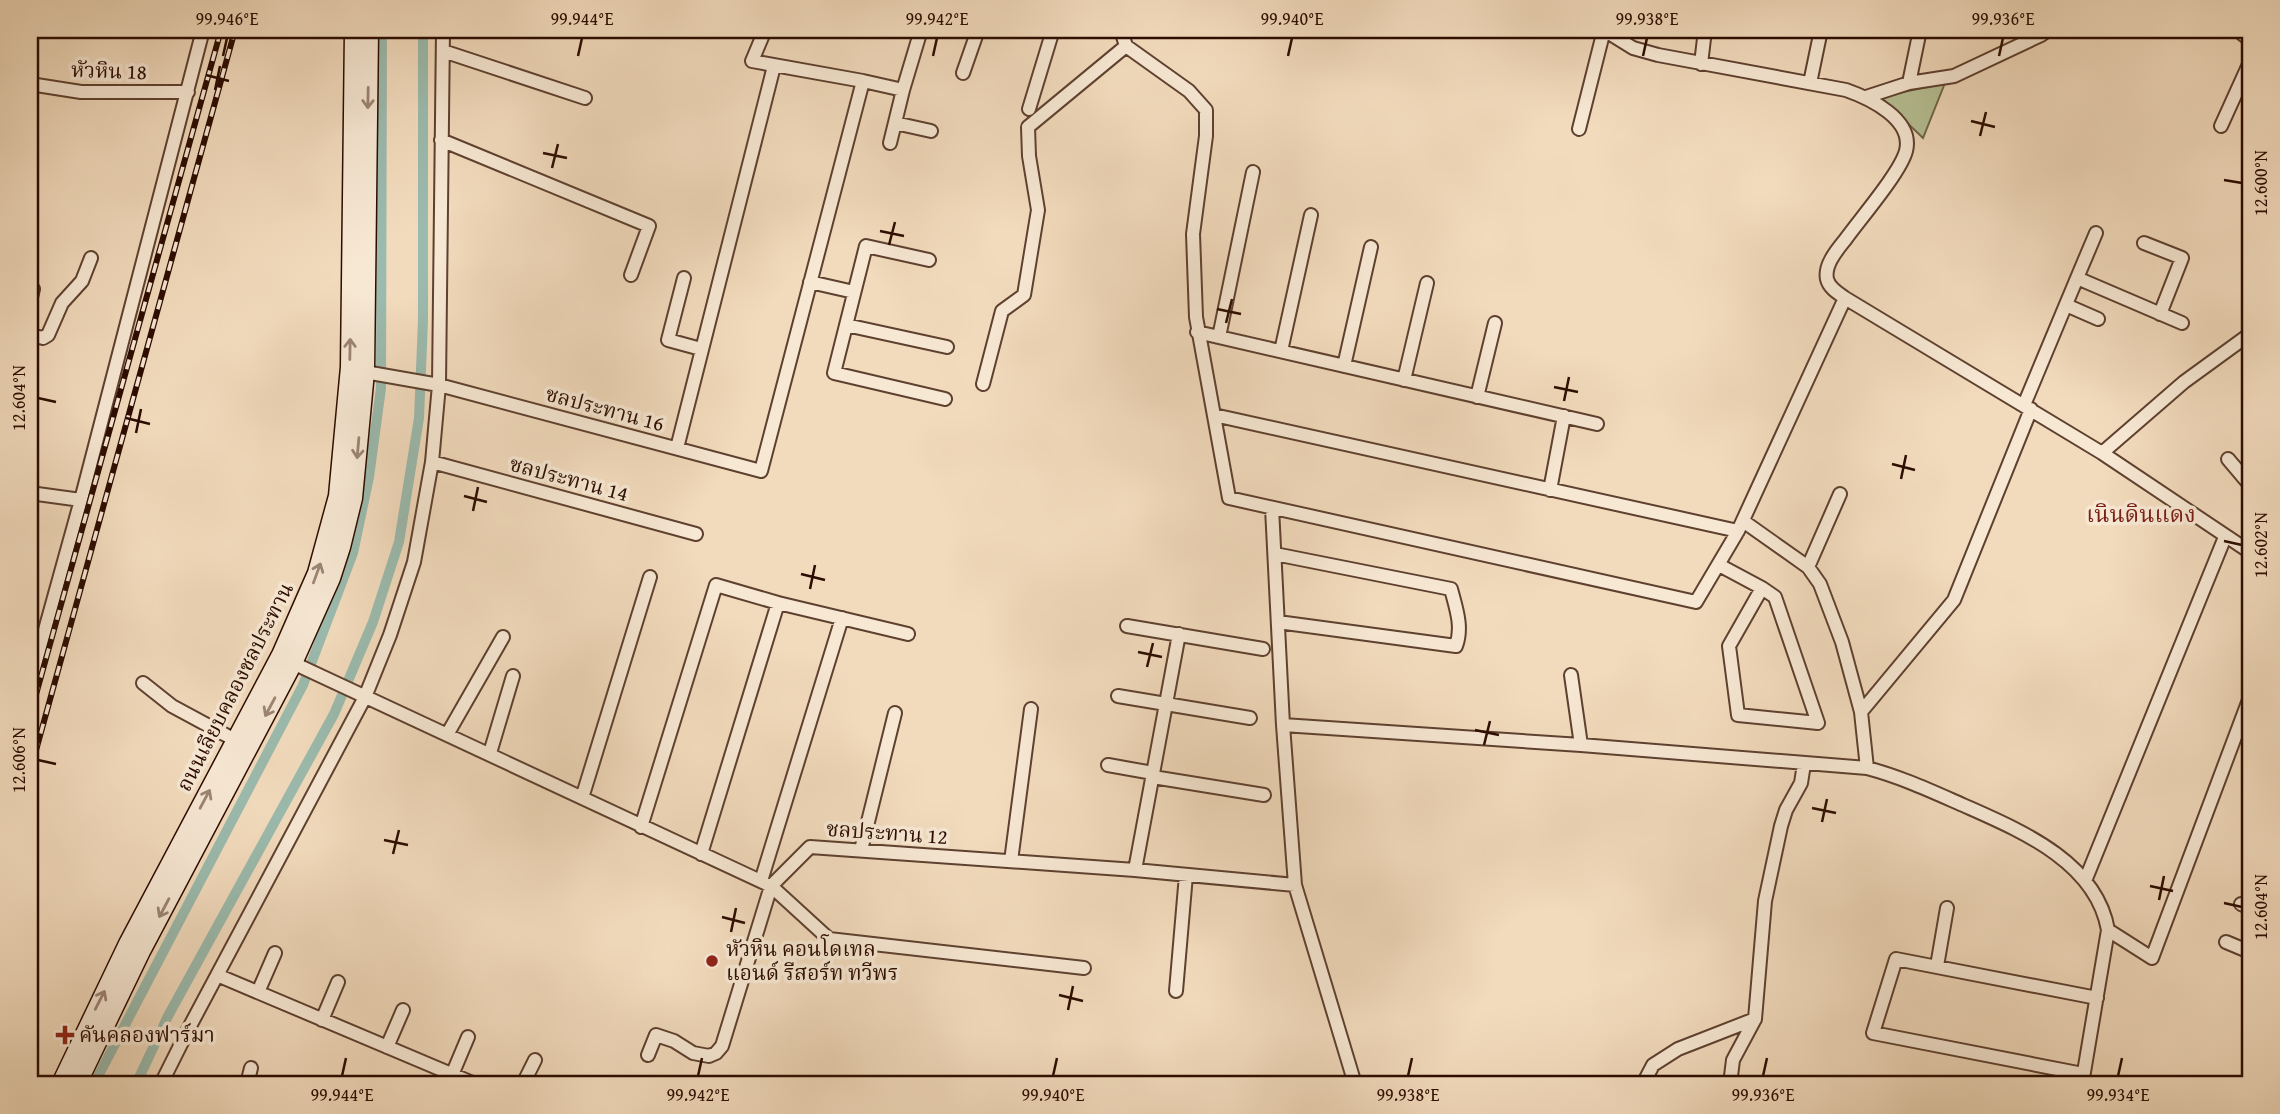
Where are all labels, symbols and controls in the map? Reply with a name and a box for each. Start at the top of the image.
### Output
text: 99.946°E [195,5,259,32]
text: 99.944°E [550,5,614,32]
text: 99.942°E [905,5,969,32]
text: 99.940°E [1260,5,1324,32]
text: 99.938°E [1615,5,1679,32]
text: 99.936°E [1971,5,2035,32]
street label: หัวหิน 18 [71,54,147,87]
one-way arrow [361,86,375,109]
text: 12.600°N [2247,150,2274,216]
one-way arrow [344,338,357,361]
text: 12.604°N [5,365,32,431]
street label: ชลประทาน 16 [543,378,668,439]
one-way arrow [351,436,364,458]
street label: ชลประทาน 14 [507,448,632,509]
district label: เนินดินแดง [2086,497,2196,530]
text: 12.602°N [2247,512,2274,578]
one-way arrow [312,562,324,584]
street label: ถนนเลียบคลองชลประทาน [168,577,301,797]
one-way arrow [263,696,276,717]
text: 12.606°N [5,727,32,793]
one-way arrow [198,789,212,809]
street label: ชลประทาน 12 [825,813,949,852]
text: 12.604°N [2247,874,2274,940]
one-way arrow [156,897,170,918]
place label: หัวหิน คอนโดเทล แอนด์ รีสอร์ท ทวีพร [726,933,898,988]
marker: หัวหิน คอนโดเทล แอนด์ รีสอร์ท ทวีพร [704,953,720,969]
one-way arrow [93,990,107,1011]
place label: คันคลองฟาร์มา [79,1019,215,1050]
marker: คันคลองฟาร์มา [57,1027,73,1043]
text: 99.944°E [310,1081,374,1108]
text: 99.942°E [666,1081,730,1108]
text: 99.940°E [1021,1081,1085,1108]
text: 99.938°E [1376,1081,1440,1108]
text: 99.936°E [1731,1081,1795,1108]
text: 99.934°E [2086,1081,2150,1108]

